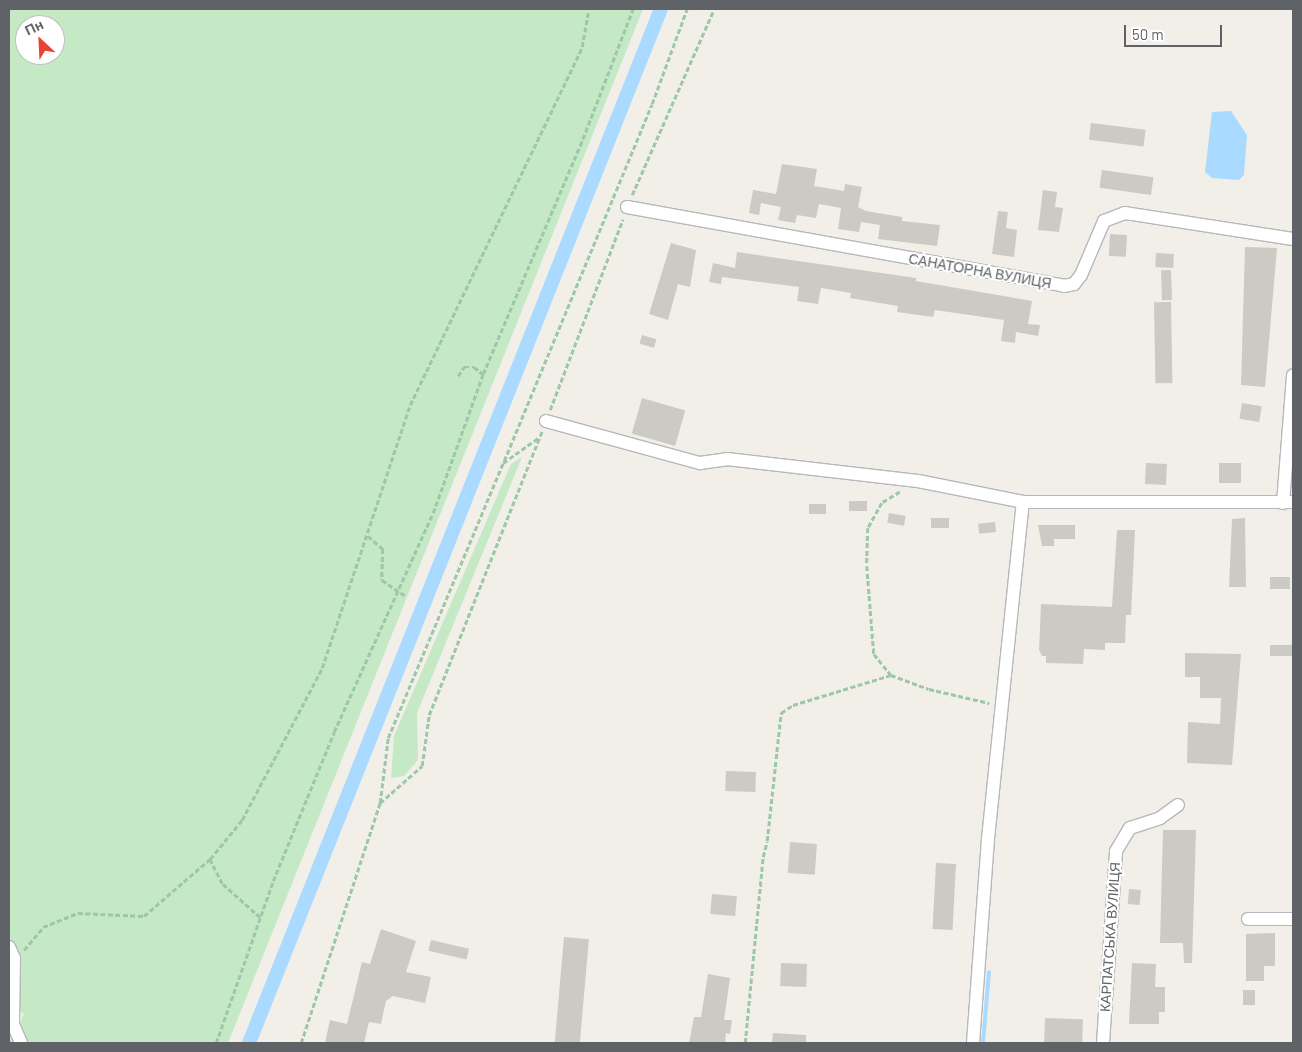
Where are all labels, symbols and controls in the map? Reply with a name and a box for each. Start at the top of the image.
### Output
north arrow [15,15,65,65]
text: Пн [22,15,46,38]
scale bar [1127,15,1224,47]
text: 50 m [1132,25,1164,43]
street label: САНАТОРНА ВУЛИЦЯ [907,250,1053,292]
street label: КАРПАТСЬКА ВУЛИЦЯ [1096,861,1124,1013]

